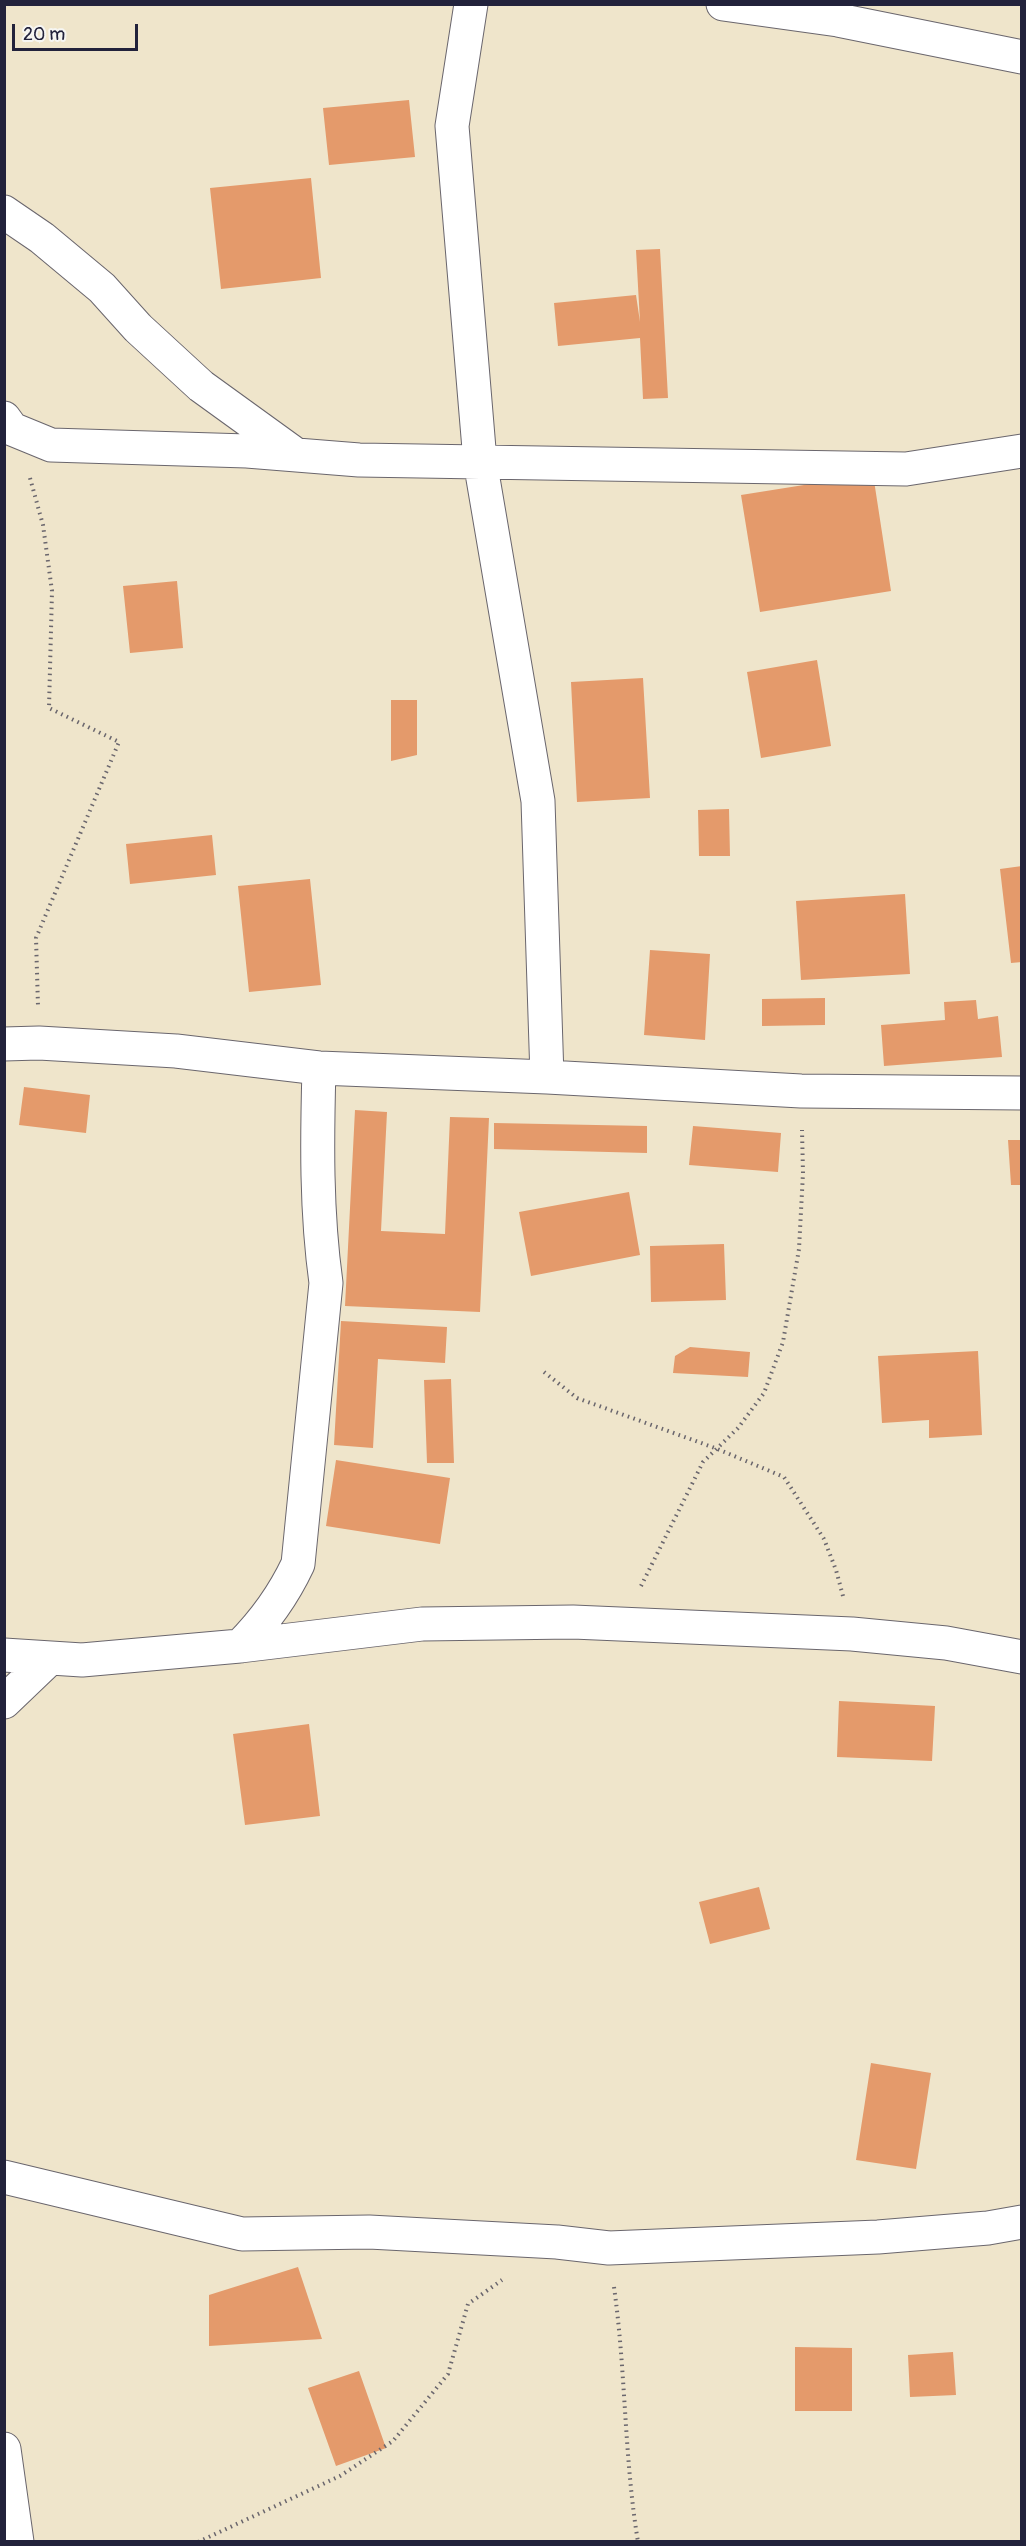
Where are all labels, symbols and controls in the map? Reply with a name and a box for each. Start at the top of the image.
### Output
scale bar [15,12,141,50]
text: 20 m [23,23,65,46]

